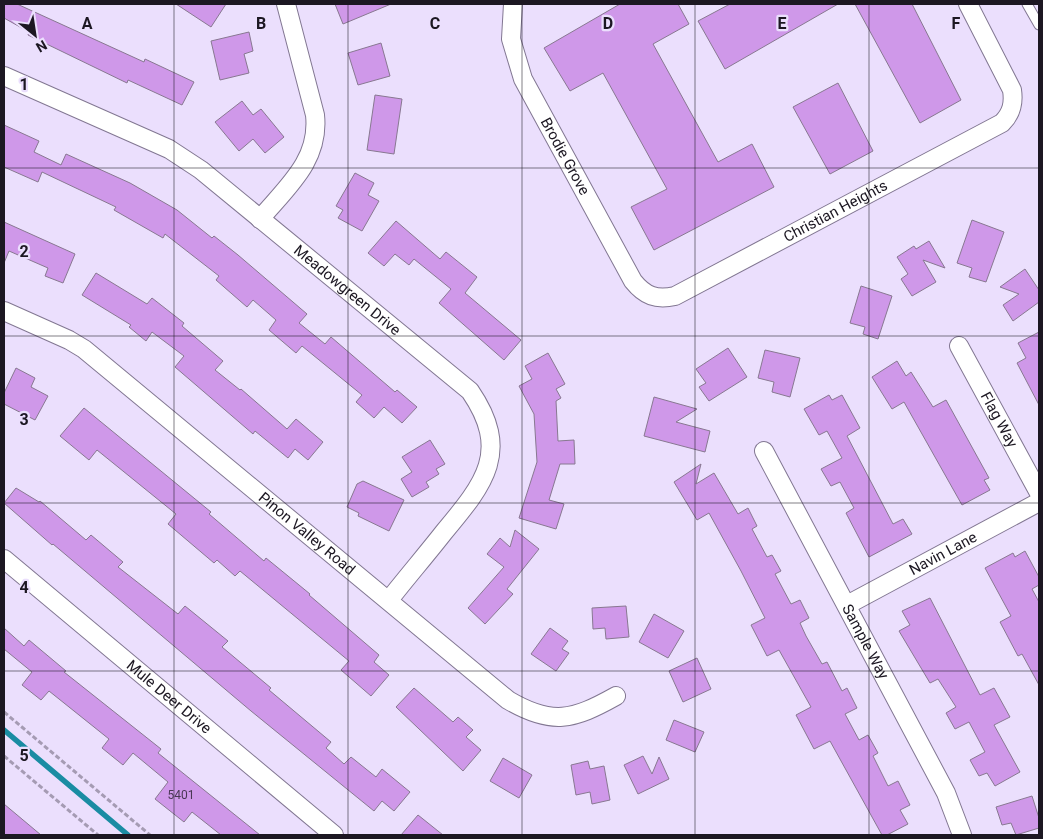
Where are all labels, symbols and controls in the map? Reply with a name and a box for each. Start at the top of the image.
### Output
north arrow [10,10,60,60]
text: A [82,14,93,33]
text: B [256,14,266,33]
text: C [430,14,440,33]
text: D [603,14,613,33]
text: E [778,14,787,33]
text: F [952,14,961,33]
text: N [33,37,50,56]
text: 1 [19,75,29,94]
street label: Brodie Grove [537,115,594,198]
street label: Christian Heights [780,176,890,246]
street label: Meadowgreen Drive [290,241,404,339]
text: 2 [19,242,29,261]
street label: Flag Way [977,389,1022,451]
text: 3 [19,410,29,429]
street label: Pinon Valley Road [255,488,359,579]
street label: Navin Lane [906,528,980,579]
text: 4 [19,578,29,597]
street label: Sample Way [838,601,893,682]
street label: Mule Deer Drive [123,656,215,738]
text: 5 [19,746,29,765]
house number: 5401 [168,788,194,802]

